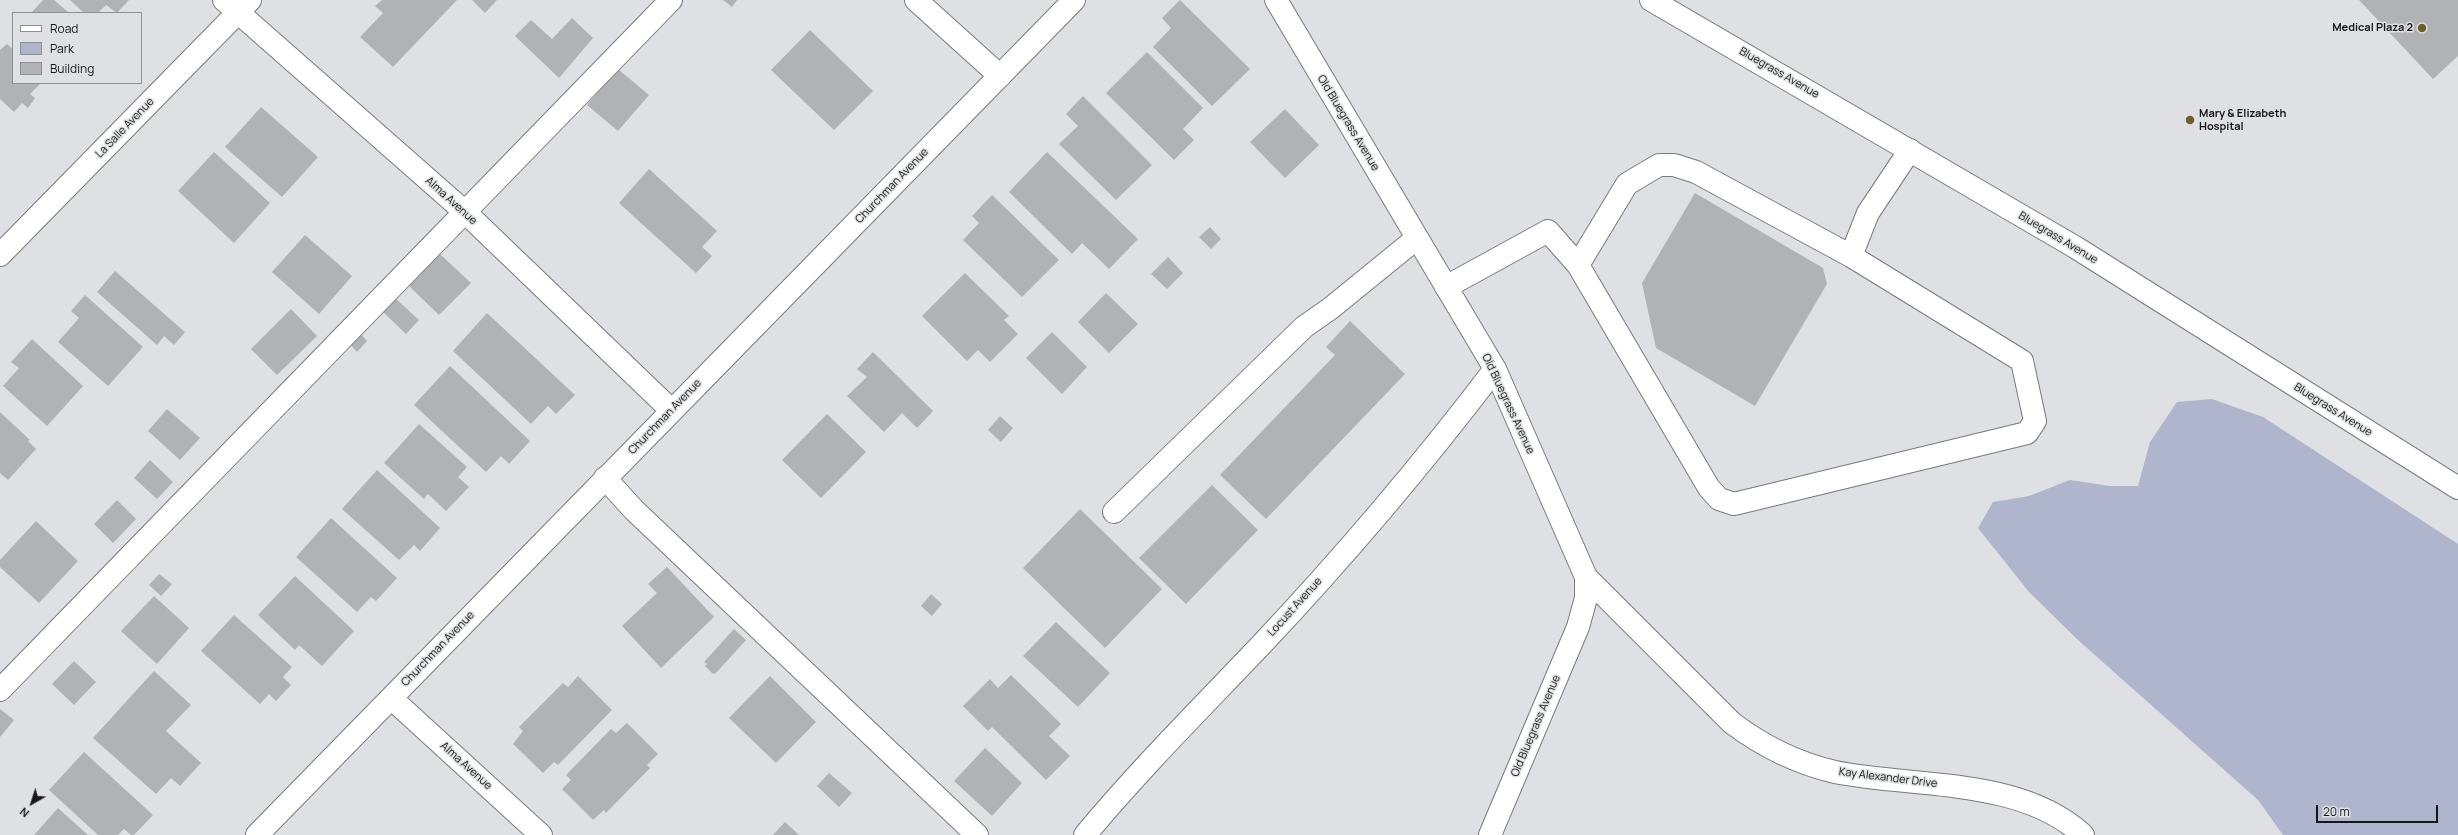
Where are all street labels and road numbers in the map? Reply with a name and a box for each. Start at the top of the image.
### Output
street label: Bluegrass Avenue [1737,45,1821,101]
street label: Old Bluegrass Avenue [1314,73,1382,173]
street label: La Salle Avenue [93,95,157,161]
street label: Churchman Avenue [853,146,931,226]
street label: Alma Avenue [422,174,480,228]
street label: Bluegrass Avenue [2016,209,2100,267]
street label: Old Bluegrass Avenue [1479,352,1537,456]
street label: Churchman Avenue [626,377,704,457]
street label: Bluegrass Avenue [2291,381,2375,439]
street label: Locust Avenue [1265,575,1325,639]
street label: Churchman Avenue [399,609,477,689]
street label: Old Bluegrass Avenue [1509,673,1563,779]
street label: Alma Avenue [437,739,495,793]
street label: Kay Alexander Drive [1838,765,1938,791]

